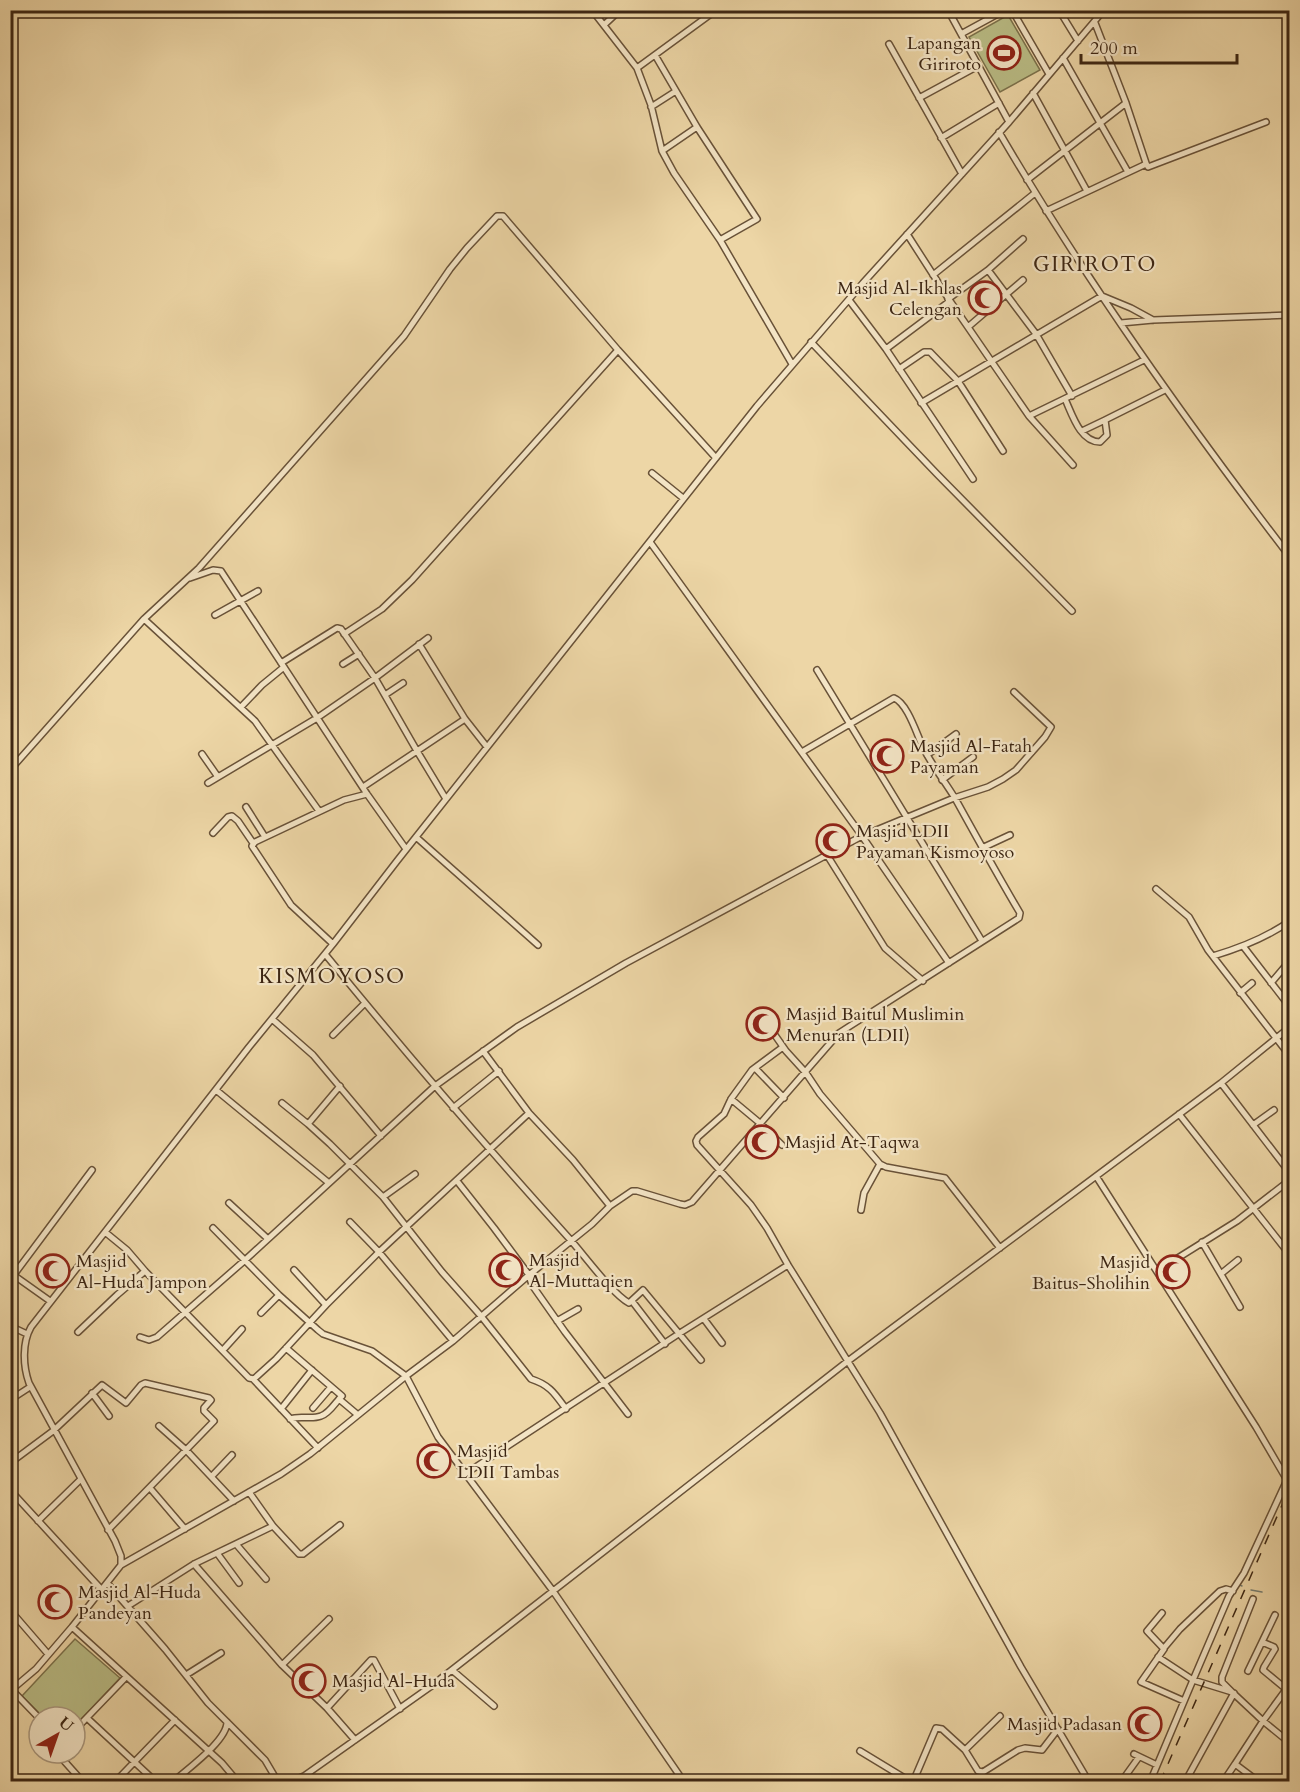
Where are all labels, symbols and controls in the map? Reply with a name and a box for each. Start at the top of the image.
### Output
scale bar [1081,27,1237,65]
place label: Lapangan Giriroto [907,31,982,77]
sports icon: Lapangan Giriroto [986,35,1022,71]
text: 200 m [1090,36,1138,61]
district label: GIRIROTO [1033,250,1157,279]
place label: Masjid Al-Ikhlas Celengan [837,276,963,322]
mosque icon: Masjid Al-Ikhlas Celengan [967,280,1003,316]
place label: Masjid Al-Fatah Payaman [910,734,1032,780]
mosque icon: Masjid Al-Fatah Payaman [869,738,905,774]
place label: Masjid LDII Payaman Kismoyoso [856,819,1014,865]
mosque icon: Masjid LDII Payaman Kismoyoso [815,823,851,859]
district label: KISMOYOSO [258,962,406,991]
place label: Masjid Baitul Muslimin Menuran (LDII) [786,1002,965,1048]
mosque icon: Masjid Baitul Muslimin Menuran (LDII) [745,1006,781,1042]
mosque icon: Masjid At-Taqwa [744,1124,780,1160]
place label: Masjid At-Taqwa [785,1130,920,1155]
place label: Masjid Al-Muttaqien [529,1248,634,1294]
place label: Masjid Al-Huda Jampon [76,1249,208,1295]
place label: Masjid Baitus-Sholihin [1032,1250,1151,1296]
mosque icon: Masjid Al-Muttaqien [488,1252,524,1288]
mosque icon: Masjid Al-Huda Jampon [35,1253,71,1289]
mosque icon: Masjid Baitus-Sholihin [1155,1254,1191,1290]
place label: Masjid LDII Tambas [457,1439,559,1485]
mosque icon: Masjid LDII Tambas [416,1443,452,1479]
place label: Masjid Al-Huda Pandeyan [78,1580,201,1626]
mosque icon: Masjid Al-Huda Pandeyan [37,1584,73,1620]
mosque icon: Masjid Al-Huda [291,1663,327,1699]
place label: Masjid Al-Huda [332,1669,455,1694]
north arrow [27,1705,87,1765]
mosque icon: Masjid Padasan [1127,1706,1163,1742]
text: U [54,1712,78,1737]
place label: Masjid Padasan [1007,1712,1123,1737]

